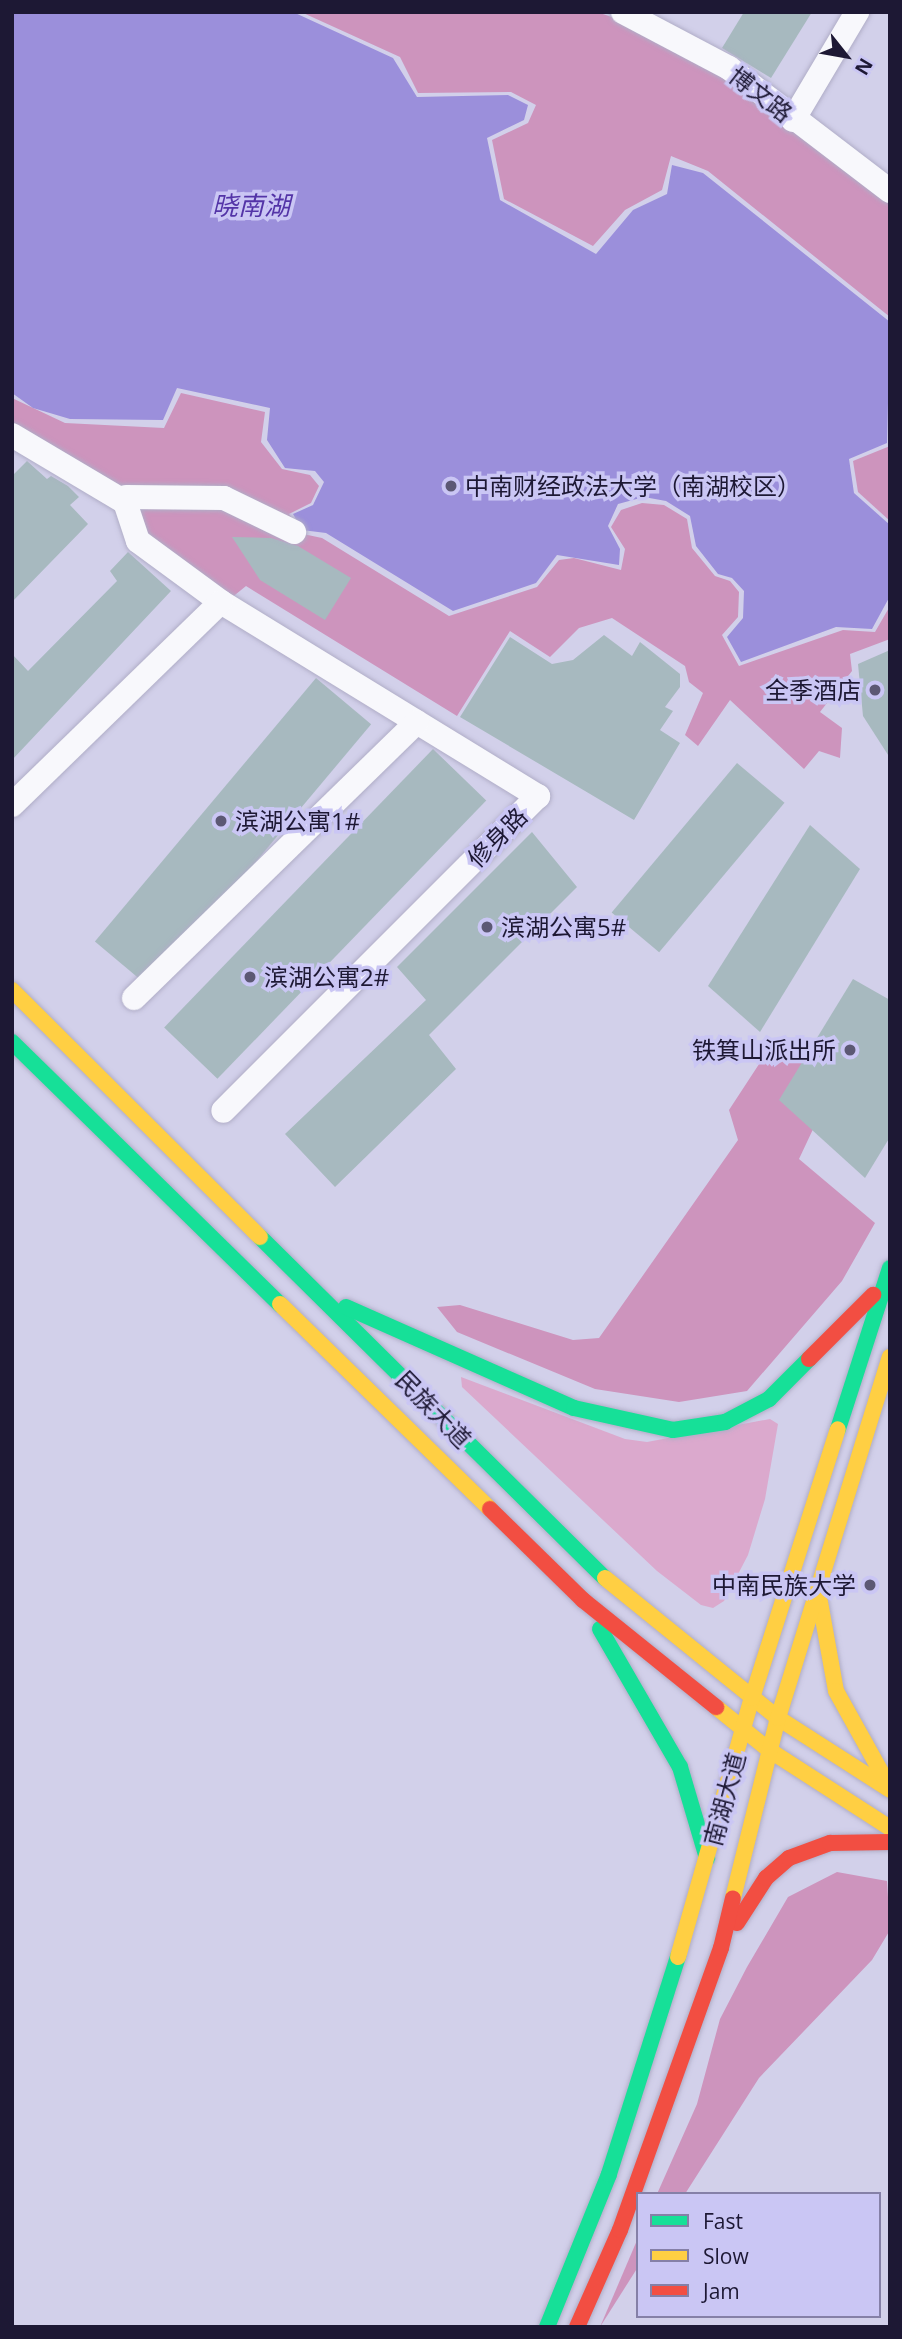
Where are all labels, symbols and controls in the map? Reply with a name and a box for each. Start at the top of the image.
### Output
north arrow [811,21,881,91]
text: N [849,53,879,80]
street label: 博文路 [724,60,798,128]
water label: 晓南湖 [212,190,290,222]
place label: 中南财经政法大学（南湖校区） [465,472,801,500]
marker: 中南财经政法大学（南湖校区） [443,478,459,494]
place label: 全季酒店 [765,676,861,704]
marker: 全季酒店 [867,682,883,698]
street label: 修身路 [461,801,533,873]
place label: 滨湖公寓1# [235,807,360,835]
marker: 滨湖公寓1# [213,813,229,829]
place label: 滨湖公寓5# [501,913,626,941]
marker: 滨湖公寓5# [479,919,495,935]
place label: 滨湖公寓2# [264,963,389,991]
marker: 滨湖公寓2# [242,969,258,985]
place label: 铁箕山派出所 [692,1036,836,1064]
marker: 铁箕山派出所 [842,1042,858,1058]
street label: 民族大道 [390,1364,478,1454]
place label: 中南民族大学 [712,1571,856,1599]
marker: 中南民族大学 [862,1577,878,1593]
street label: 南湖大道 [698,1749,750,1849]
legend [636,2192,881,2318]
text: Fast [703,2207,743,2235]
text: Slow [703,2242,749,2270]
text: Jam [703,2277,740,2305]

